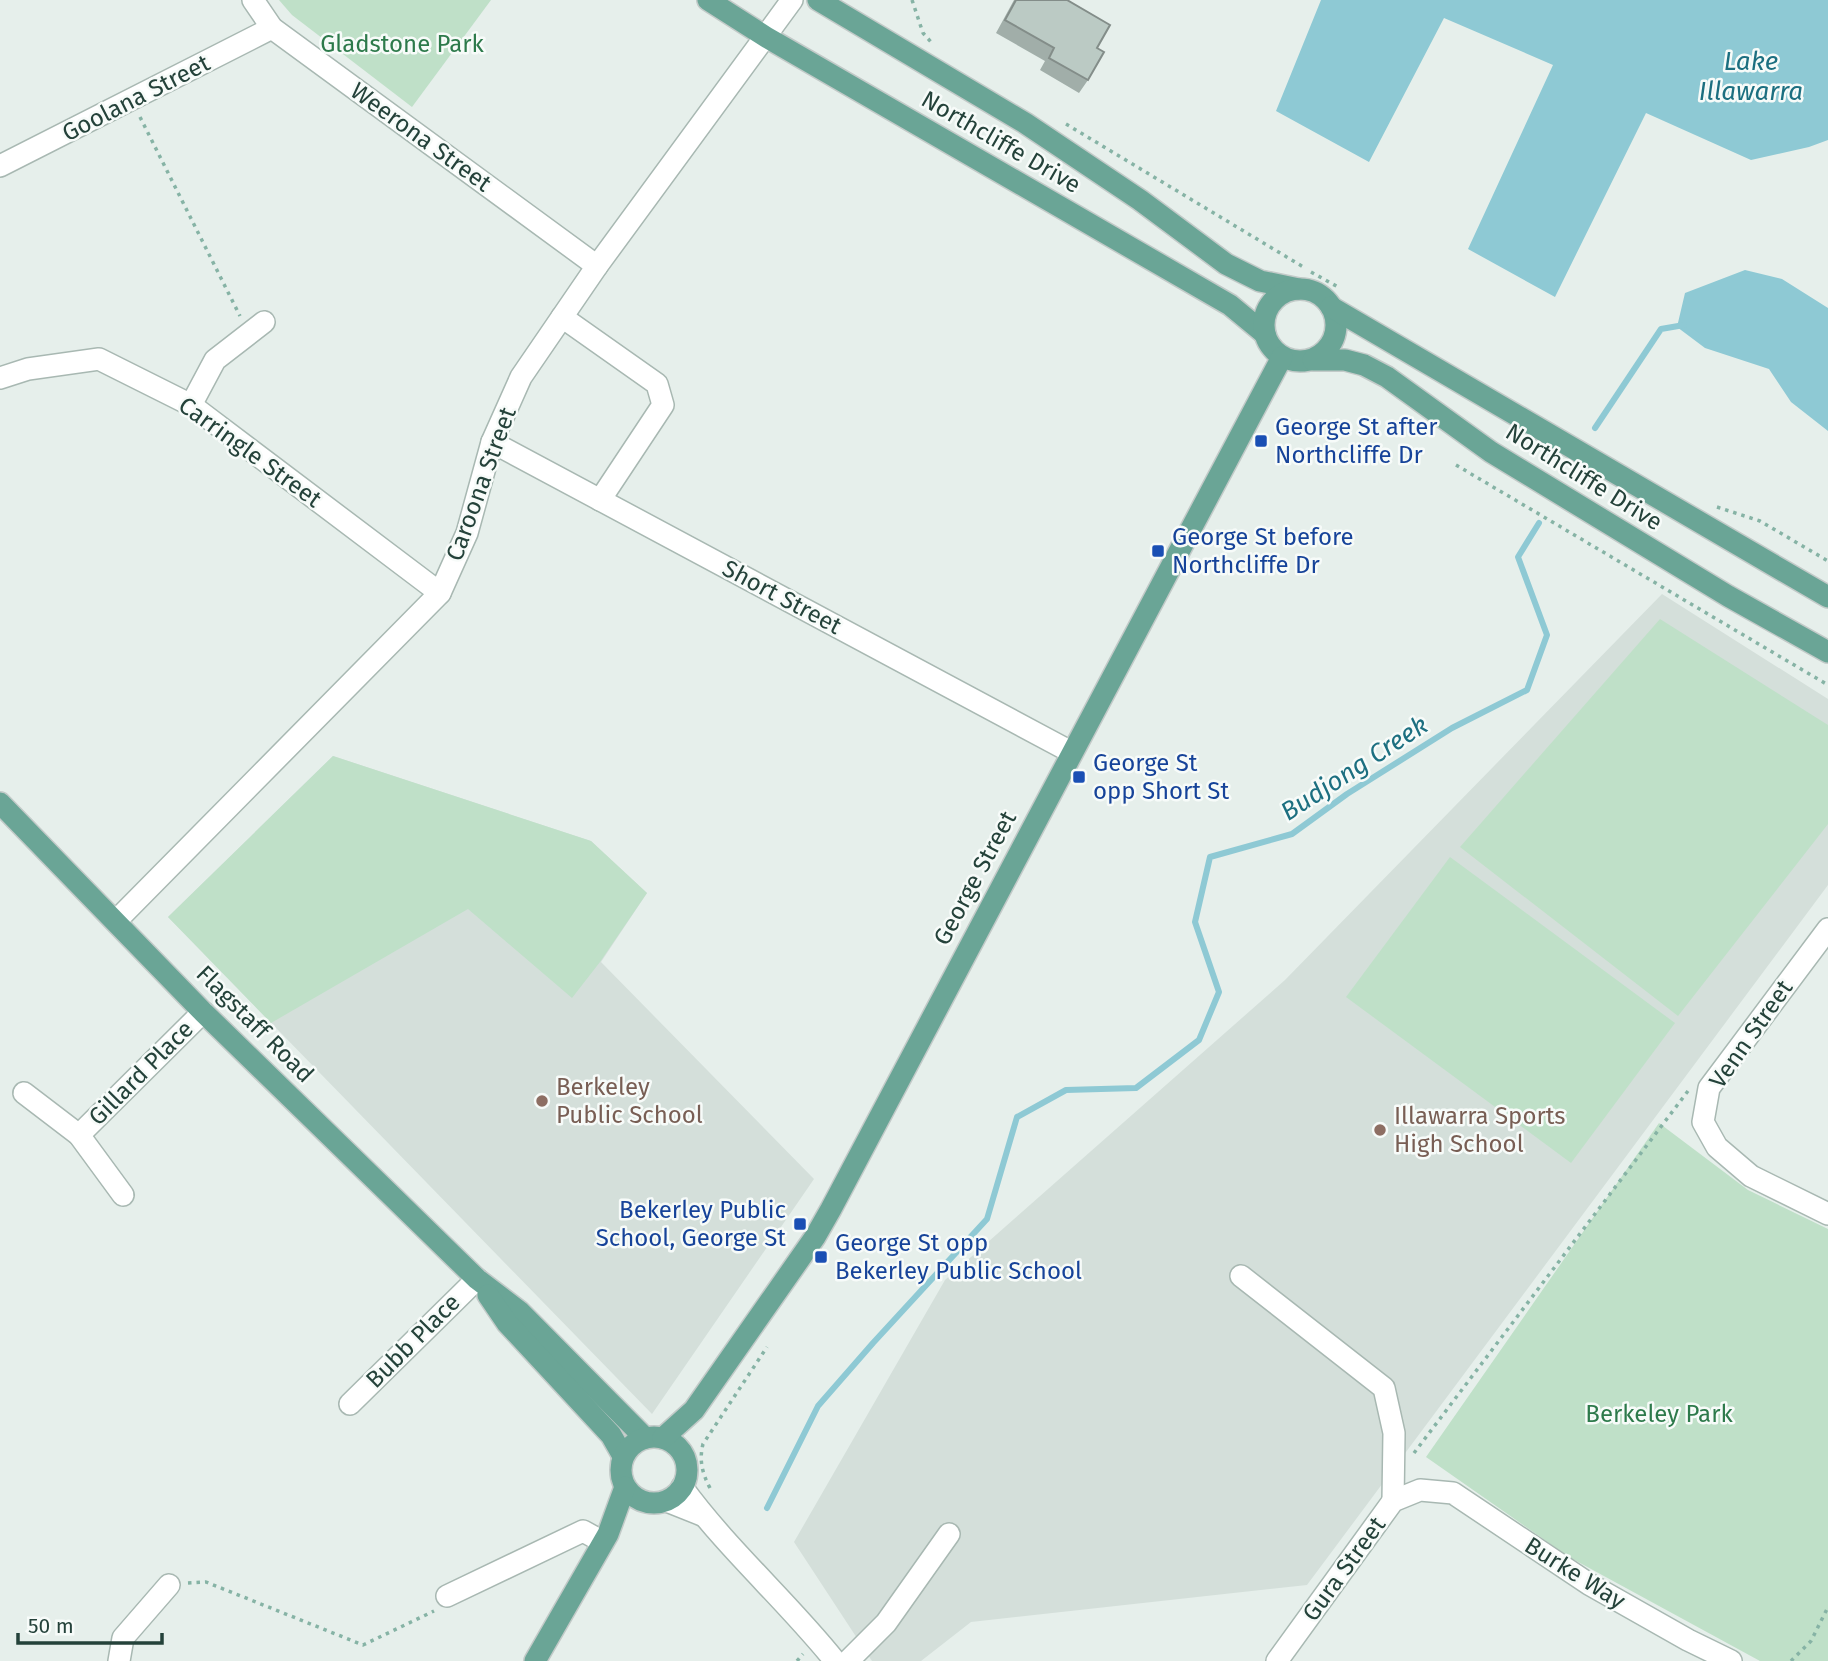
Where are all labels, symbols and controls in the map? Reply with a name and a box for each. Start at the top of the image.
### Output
park label: Gladstone Park [320,30,485,58]
water label: Lake Illawarra [1699,46,1803,107]
street label: Goolana Street [58,49,215,147]
street label: Weerona Street [345,77,497,198]
street label: Northcliffe Drive [916,85,1086,199]
street label: Carringle Street [173,391,327,513]
street label: Caroona Street [440,403,522,565]
place label: George St after Northcliffe Dr [1275,413,1438,469]
street label: Northcliffe Drive [1501,418,1667,536]
marker: George St after Northcliffe Dr [1253,433,1269,449]
place label: George St before Northcliffe Dr [1172,523,1354,579]
marker: George St before Northcliffe Dr [1150,543,1166,559]
street label: Short Street [718,554,847,640]
water label: Budjong Creek [1275,709,1434,827]
place label: George St opp Short St [1093,749,1229,805]
marker: George St opp Short St [1071,769,1087,785]
street label: George Street [928,806,1022,950]
street label: Flagstaff Road [191,960,319,1088]
street label: Venn Street [1704,974,1799,1093]
street label: Gillard Place [83,1015,199,1131]
place label: Berkeley Public School [556,1073,703,1129]
marker: Berkeley Public School [534,1093,550,1109]
place label: Illawarra Sports High School [1394,1102,1566,1158]
marker: Illawarra Sports High School [1372,1122,1388,1138]
place label: Bekerley Public School, George St [596,1196,786,1252]
marker: Bekerley Public School, George St [792,1216,808,1232]
place label: George St opp Bekerley Public School [835,1229,1082,1285]
marker: George St opp Bekerley Public School [813,1249,829,1265]
street label: Bubb Place [360,1288,466,1394]
park label: Berkeley Park [1585,1400,1733,1428]
street label: Gura Street [1297,1511,1391,1627]
street label: Burke Way [1520,1531,1630,1615]
scale bar [18,1602,161,1646]
text: 50 m [28,1613,74,1639]

